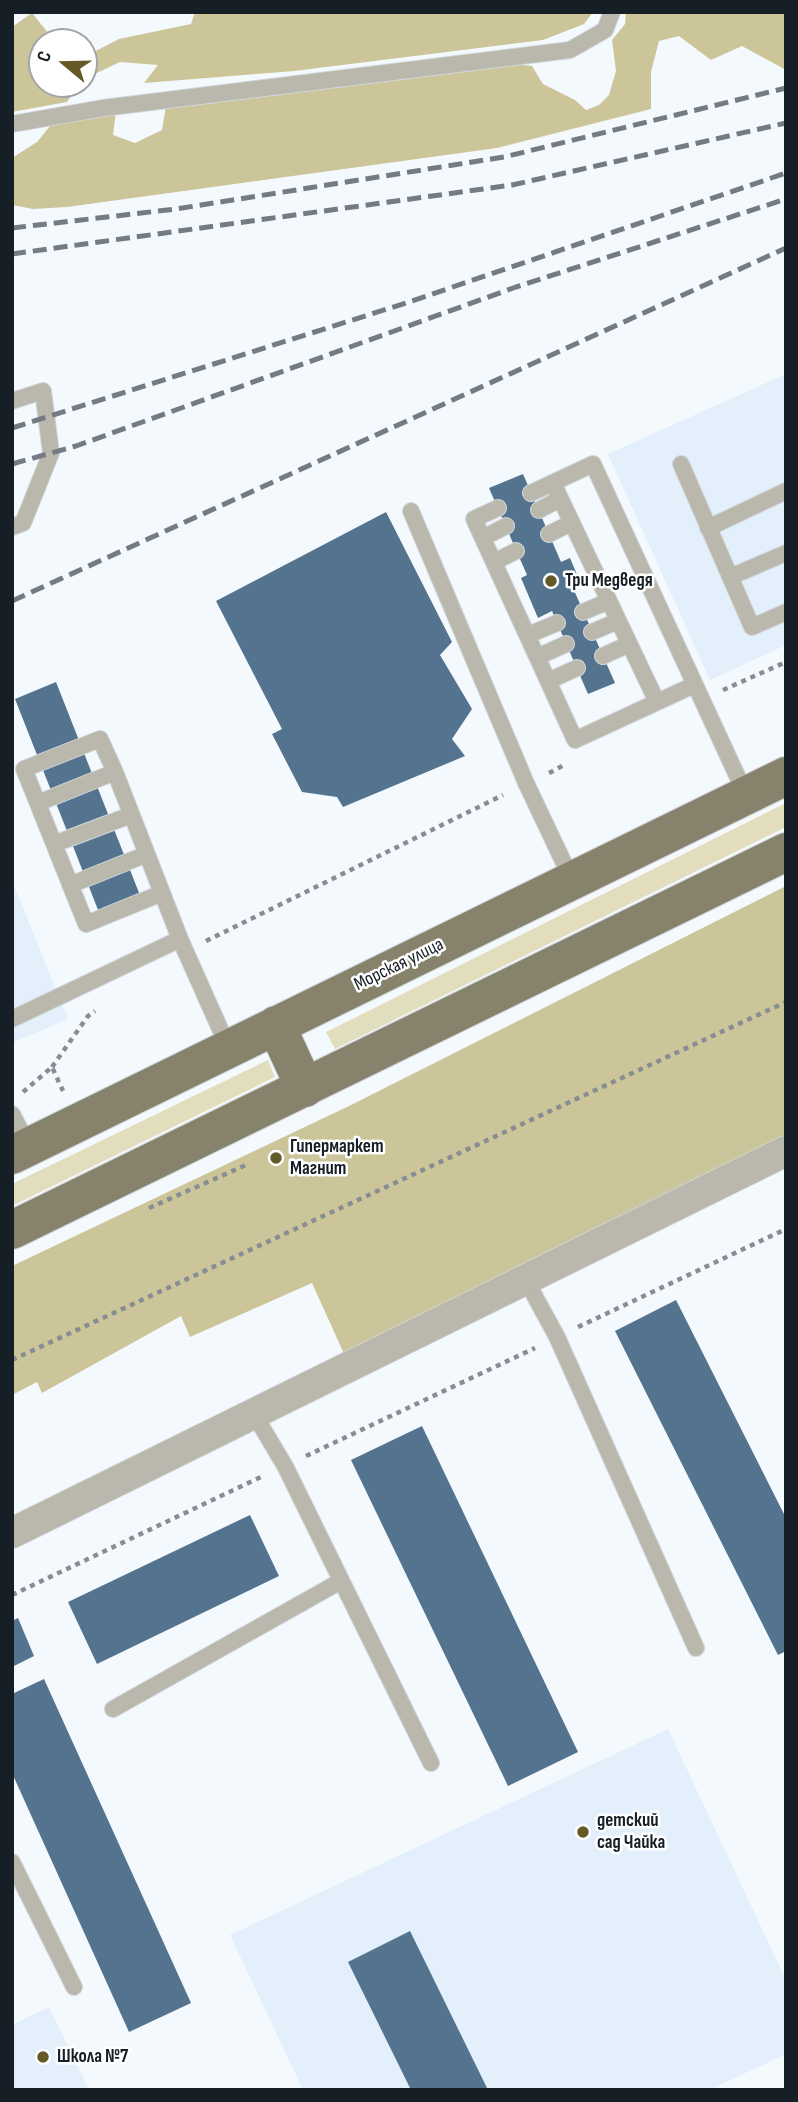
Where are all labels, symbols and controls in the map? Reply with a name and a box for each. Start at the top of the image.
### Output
north arrow [28,28,98,98]
text: С [32,48,57,65]
place label: Три Медведя [565,570,653,592]
marker: Три Медведя [543,573,559,589]
street label: Морская улица [351,934,447,996]
place label: Гипермаркет Магнит [290,1136,383,1180]
marker: Гипермаркет Магнит [268,1150,284,1166]
place label: детский сад Чайка [597,1810,665,1854]
marker: детский сад Чайка [575,1824,591,1840]
place label: Школа №7 [57,2046,128,2068]
marker: Школа №7 [35,2049,51,2065]

